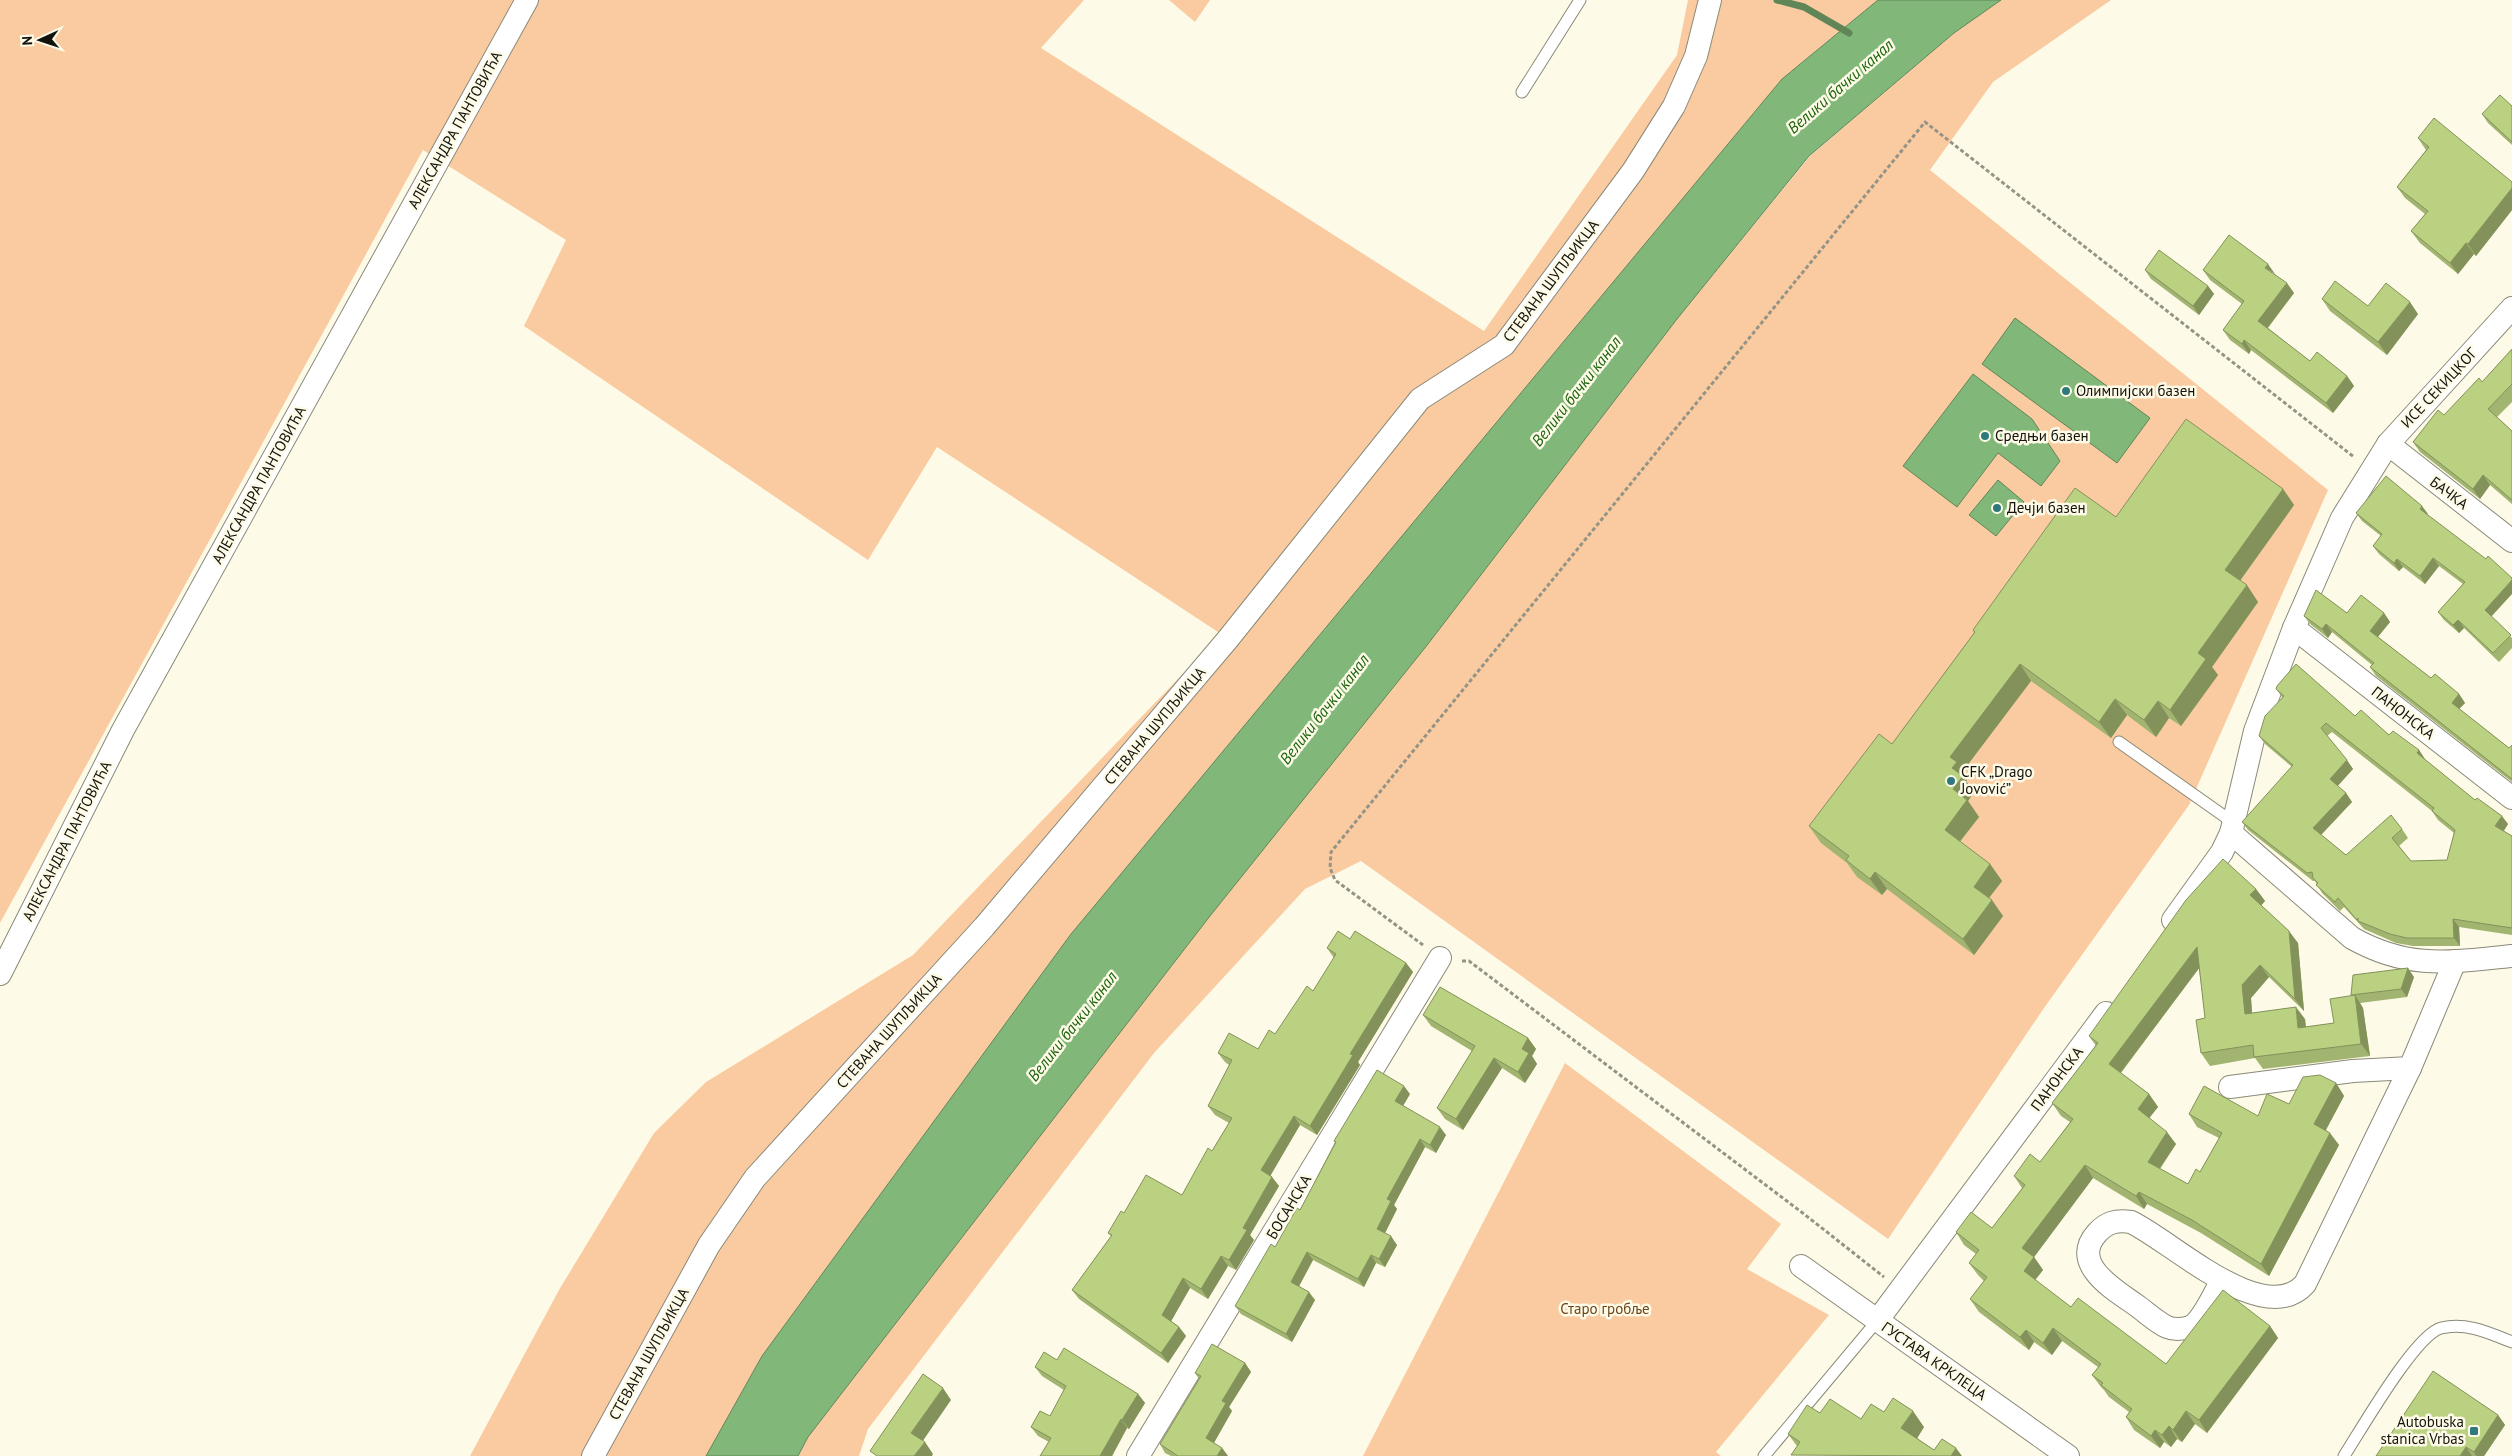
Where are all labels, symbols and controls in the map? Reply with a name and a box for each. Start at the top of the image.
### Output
north arrow [15,15,65,65]
water label: Велики бачки канал [1783,34,1897,137]
text: N [18,36,36,46]
street label: АЛЕКСАНДРА ПАНТОВИЋА [403,47,506,212]
street label: СТЕВАНА ШУПЉИКЦА [1498,216,1603,346]
water label: Велики бачки канал [1527,332,1625,450]
street label: ИСЕ СЕКИЦКОГ [2397,343,2481,432]
place label: Олимпијски базен [2076,381,2195,400]
marker: Олимпијски базен [2060,385,2072,397]
street label: АЛЕКСАНДРА ПАНТОВИЋА [207,402,310,567]
place label: Средњи базен [1995,426,2089,445]
marker: Средњи базен [1979,430,1991,442]
street label: БАЧКА [2426,472,2472,513]
place label: Дечји базен [2007,498,2086,517]
marker: Дечји базен [1991,502,2003,514]
water label: Велики бачки канал [1275,650,1373,768]
street label: СТЕВАНА ШУПЉИКЦА [1100,663,1210,789]
street label: ПАНОНСКА [2368,682,2439,743]
street label: АЛЕКСАНДРА ПАНТОВИЋА [18,757,115,924]
place label: CFK „Drago Jovović” [1960,762,2033,798]
marker: CFK „Drago Jovović” [1945,775,1957,787]
water label: Велики бачки канал [1023,967,1121,1085]
street label: СТЕВАНА ШУПЉИКЦА [832,969,945,1092]
street label: ПАНОНСКА [2026,1043,2087,1115]
street label: БОСАНСКА [1262,1171,1315,1243]
street label: СТЕВАНА ШУПЉИКЦА [604,1284,693,1423]
park label: Старо гробље [1560,1299,1650,1318]
street label: ГУСТАВА КРКЛЕЦА [1878,1317,1991,1404]
place label: Autobuska stanica Vrbas [2380,1412,2464,1448]
marker: Autobuska stanica Vrbas [2468,1425,2480,1437]

